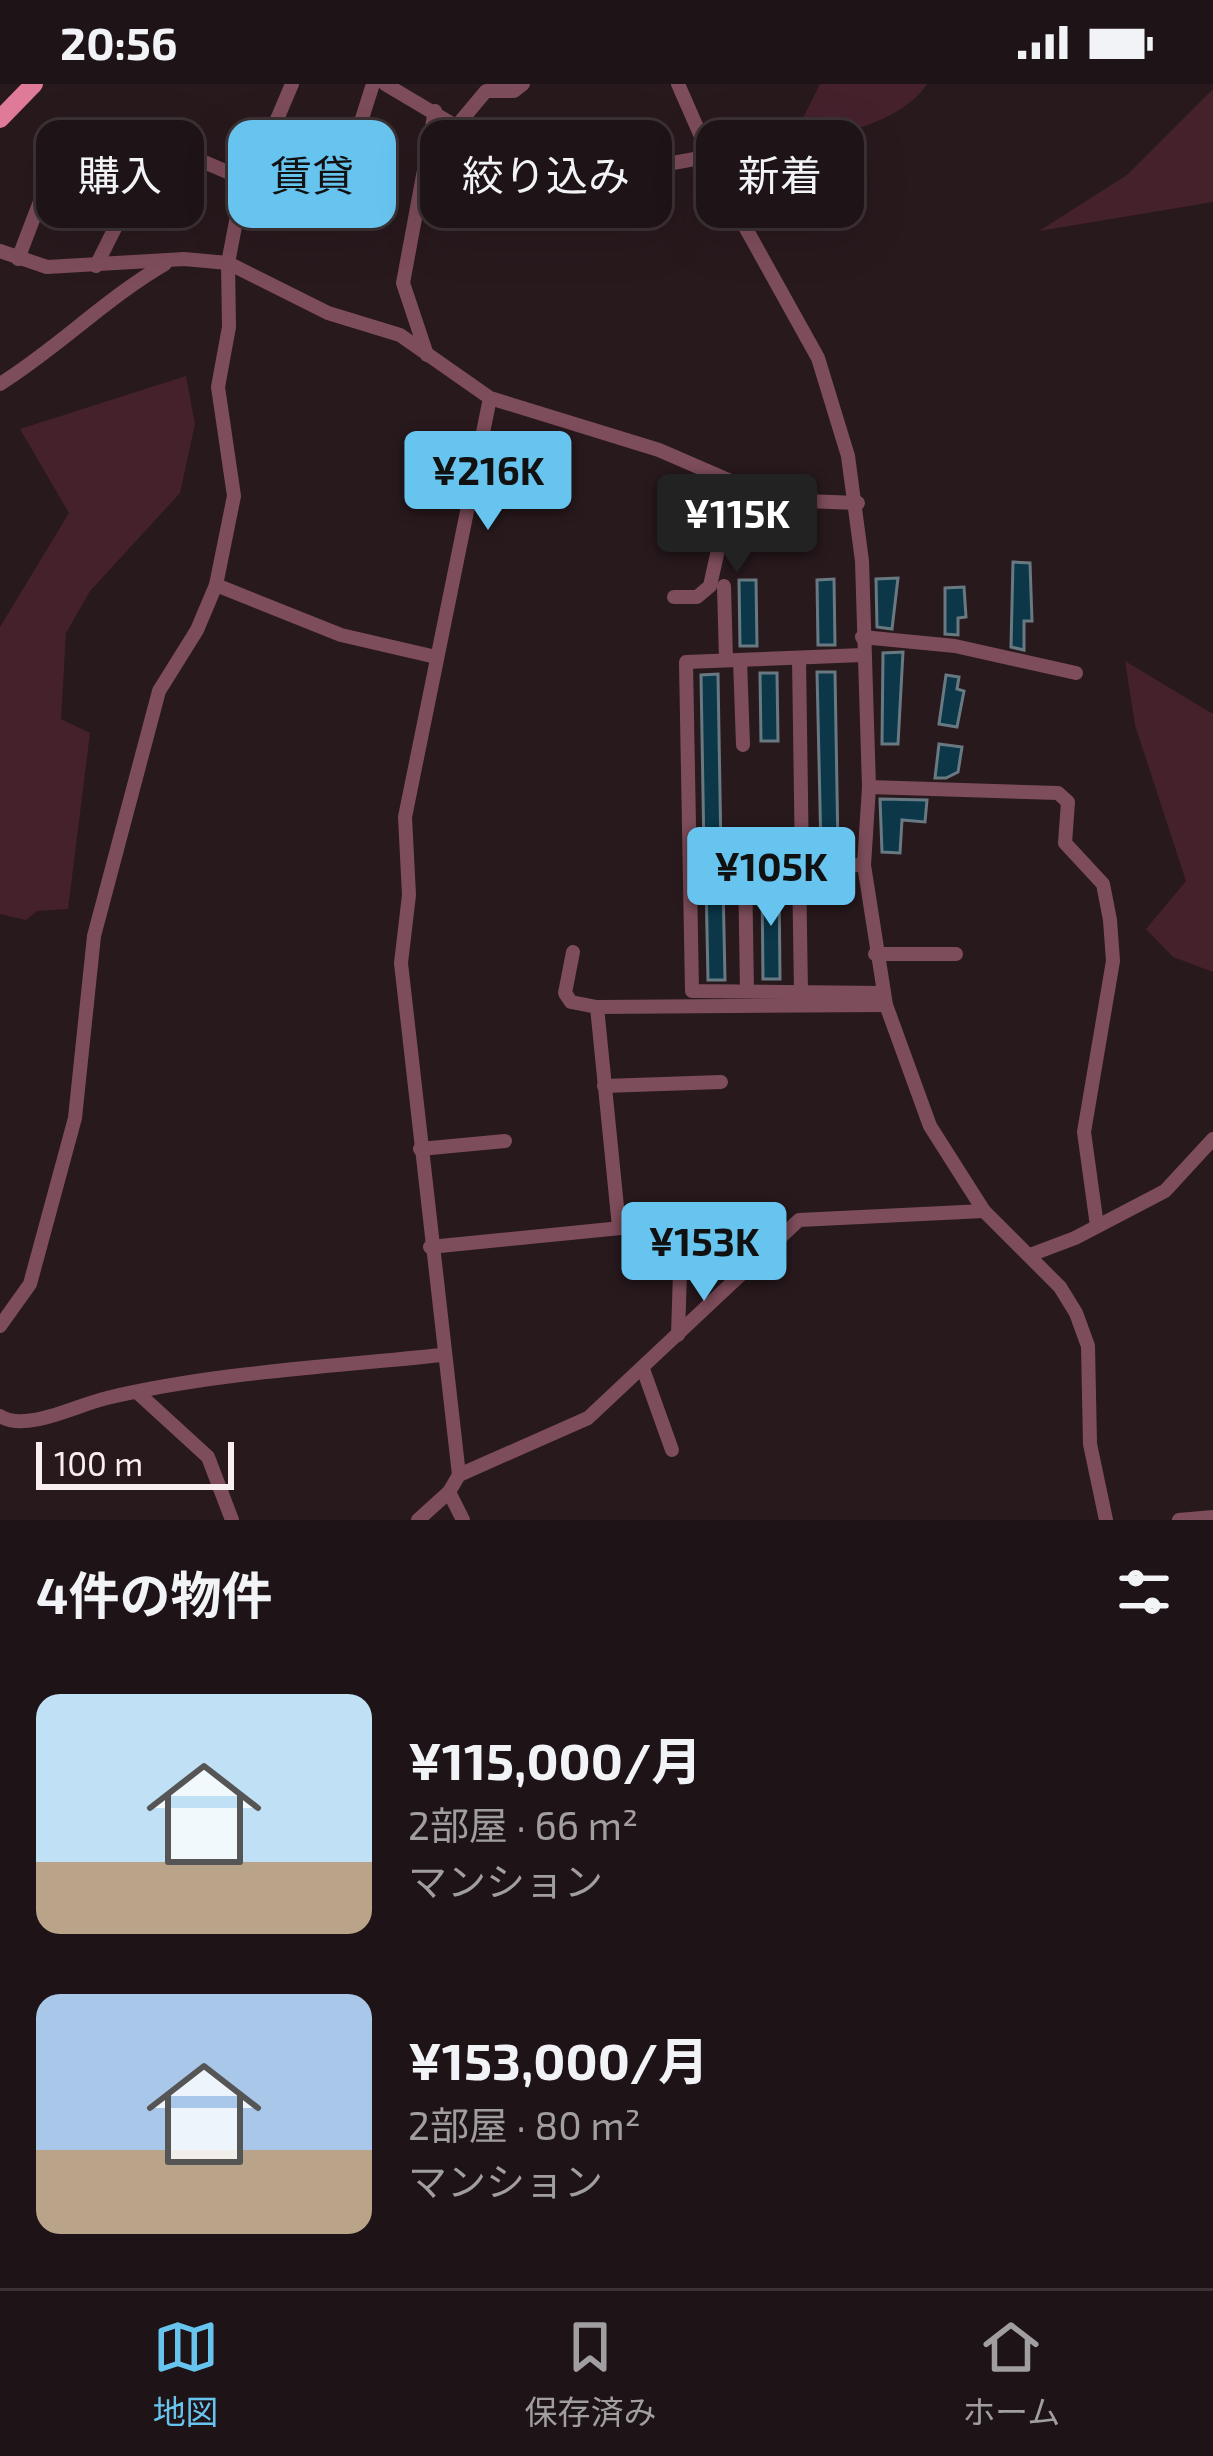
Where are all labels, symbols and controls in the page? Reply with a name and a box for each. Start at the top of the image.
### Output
text: 20:56 [60,15,178,69]
chip: 購入 [36,120,204,228]
chip: 賃貸 [228,120,396,228]
chip: 絞り込み [420,120,672,228]
chip: 新着 [696,120,864,228]
pin: ¥216K [404,431,572,533]
text: ¥216K [431,446,545,493]
pin: ¥115K [653,474,821,576]
text: ¥115K [684,489,790,536]
pin: ¥105K [687,827,855,929]
text: ¥105K [714,842,828,889]
pin: ¥153K [620,1202,788,1304]
text: ¥153K [648,1217,760,1264]
scale bar [36,1436,234,1489]
text: 100 m [54,1443,143,1483]
icon: filters [1111,1559,1177,1625]
text: 4件の物件 [36,1563,273,1624]
text: ¥115,000/月 [408,1729,702,1790]
icon: home [132,1742,276,1886]
text: 2部屋 · 66 m² [408,1801,638,1848]
text: マンション [408,1857,603,1904]
text: ¥153,000/月 [408,2029,709,2090]
icon: home [132,2042,276,2186]
text: 2部屋 · 80 m² [408,2101,641,2148]
text: マンション [408,2157,603,2204]
tab: 地図 [153,2314,219,2434]
tab: 保存済み [524,2314,656,2434]
tab: ホーム [962,2314,1060,2434]

